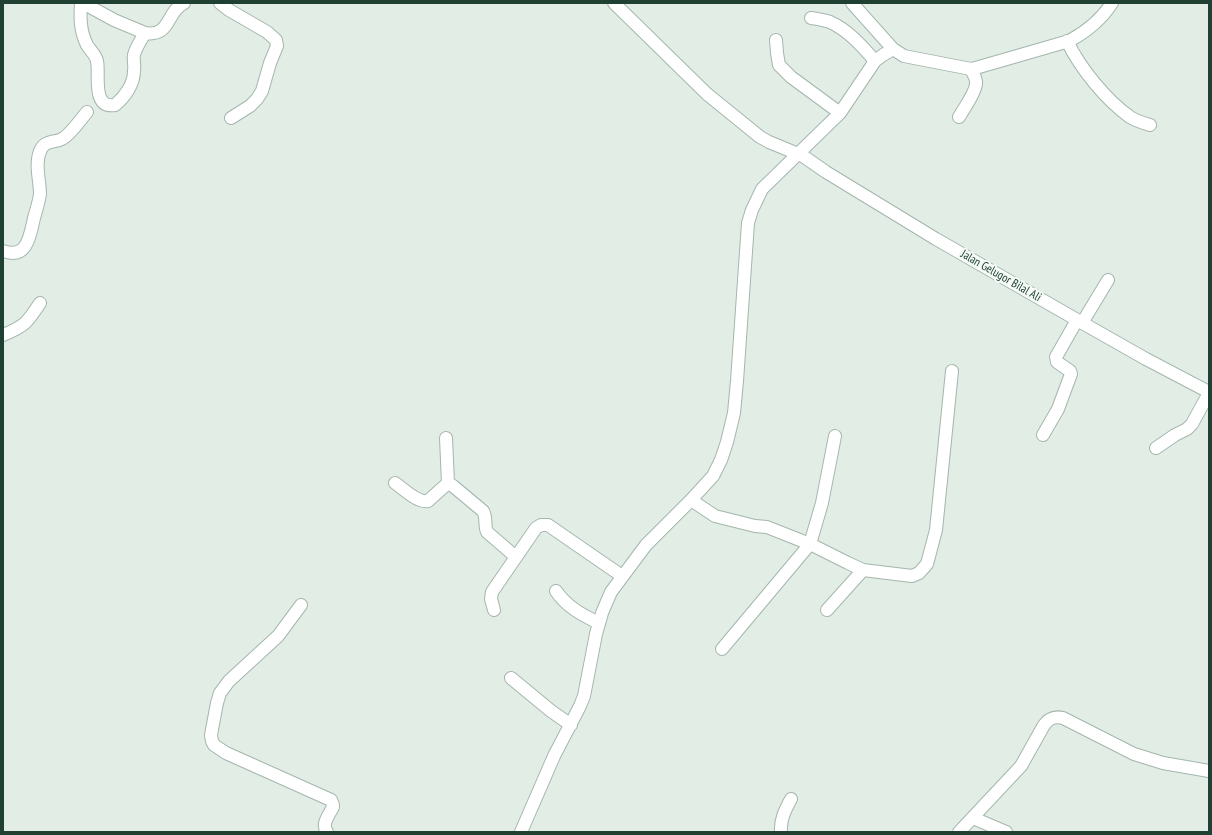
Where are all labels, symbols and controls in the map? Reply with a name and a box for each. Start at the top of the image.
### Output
street label: Jalan Gelugor Bilal Ali [958,247,1044,305]

